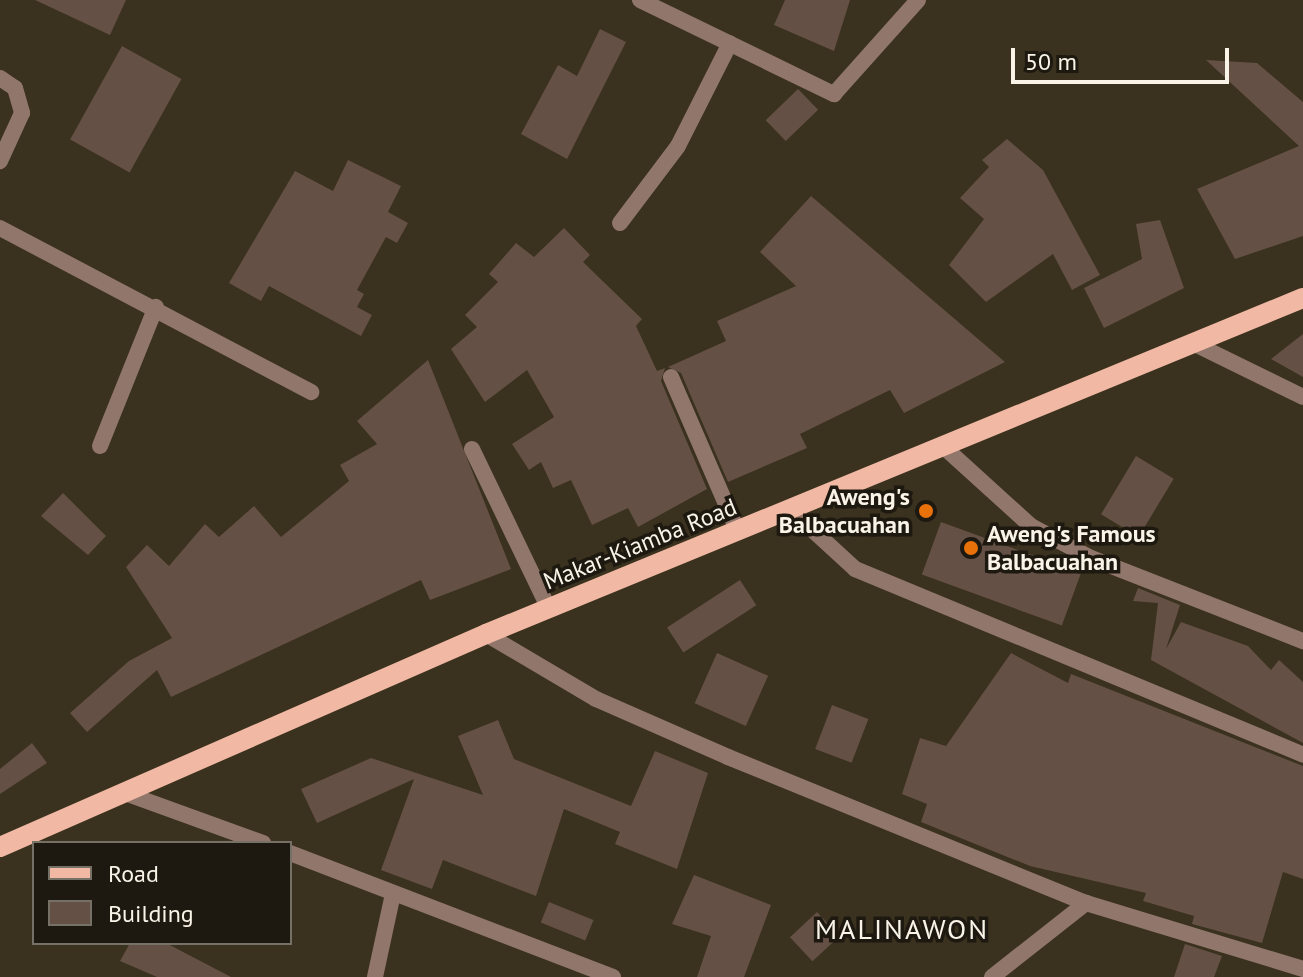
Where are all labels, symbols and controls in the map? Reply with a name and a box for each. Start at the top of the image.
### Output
scale bar [1015,32,1233,82]
text: 50 m [1025,46,1077,77]
place label: Aweng's Balbacuahan [779,483,910,539]
street label: Makar-Kiamba Road [539,492,741,596]
marker: Aweng's Balbacuahan [917,502,935,520]
place label: Aweng's Famous Balbacuahan [987,520,1156,576]
marker: Aweng's Famous Balbacuahan [962,539,980,557]
legend [32,841,292,945]
text: Road [108,858,159,889]
text: Building [108,898,194,929]
district label: MALINAWON [815,912,989,946]

